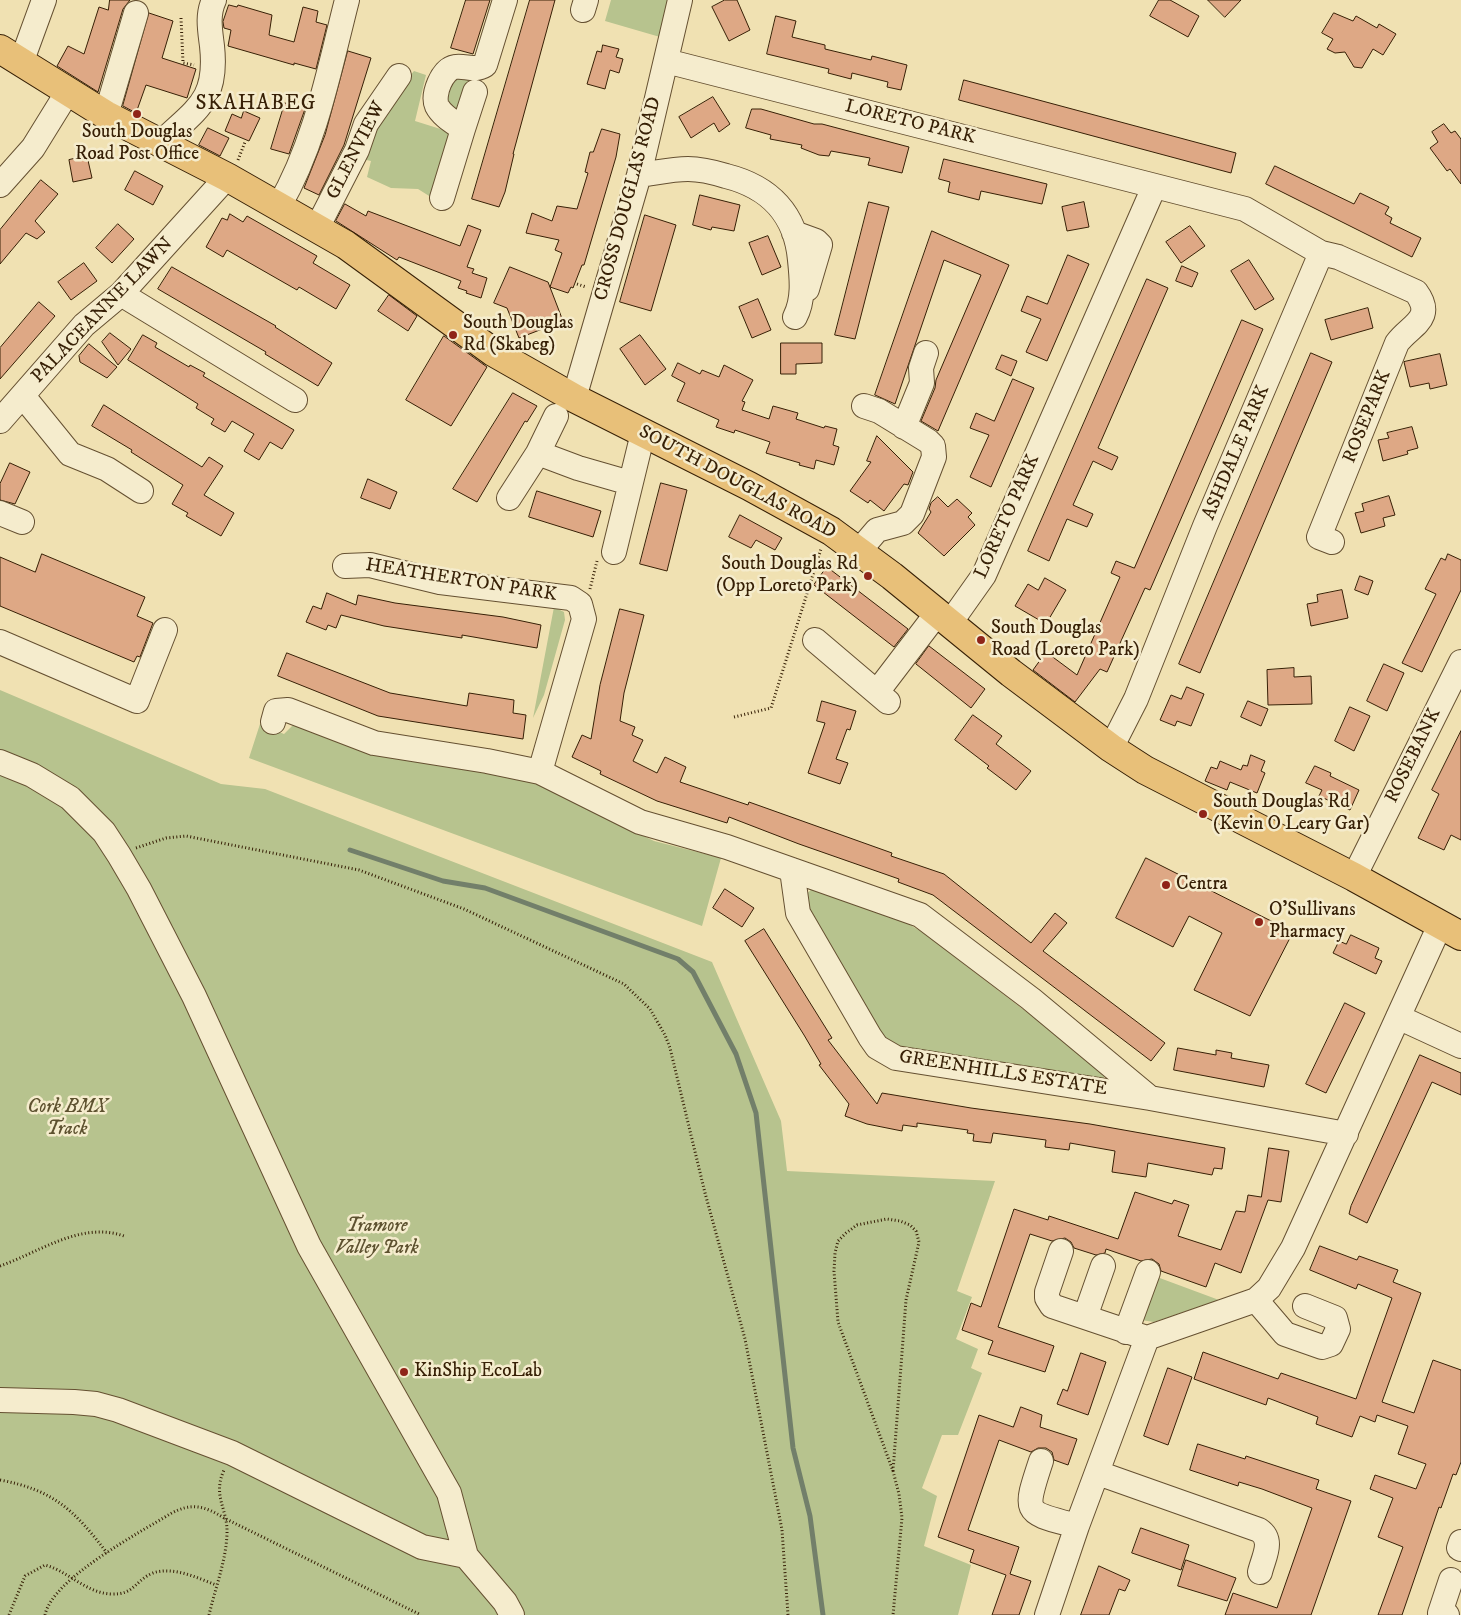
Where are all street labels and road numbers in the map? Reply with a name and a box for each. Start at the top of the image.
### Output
street label: CROSS DOUGLAS ROAD [591,95,667,303]
street label: LORETO PARK [842,96,978,150]
street label: GLENVIEW [323,98,391,204]
street label: PALACEANNE LAWN [27,233,179,389]
street label: ROSEPARK [1339,367,1397,467]
street label: ASHDALE PARK [1198,382,1276,524]
street label: SOUTH DOUGLAS ROAD [635,421,839,545]
street label: LORETO PARK [970,451,1046,583]
street label: HEATHERTON PARK [364,555,558,607]
street label: ROSEBANK [1381,705,1447,807]
street label: GREENHILLS ESTATE [897,1046,1109,1102]

